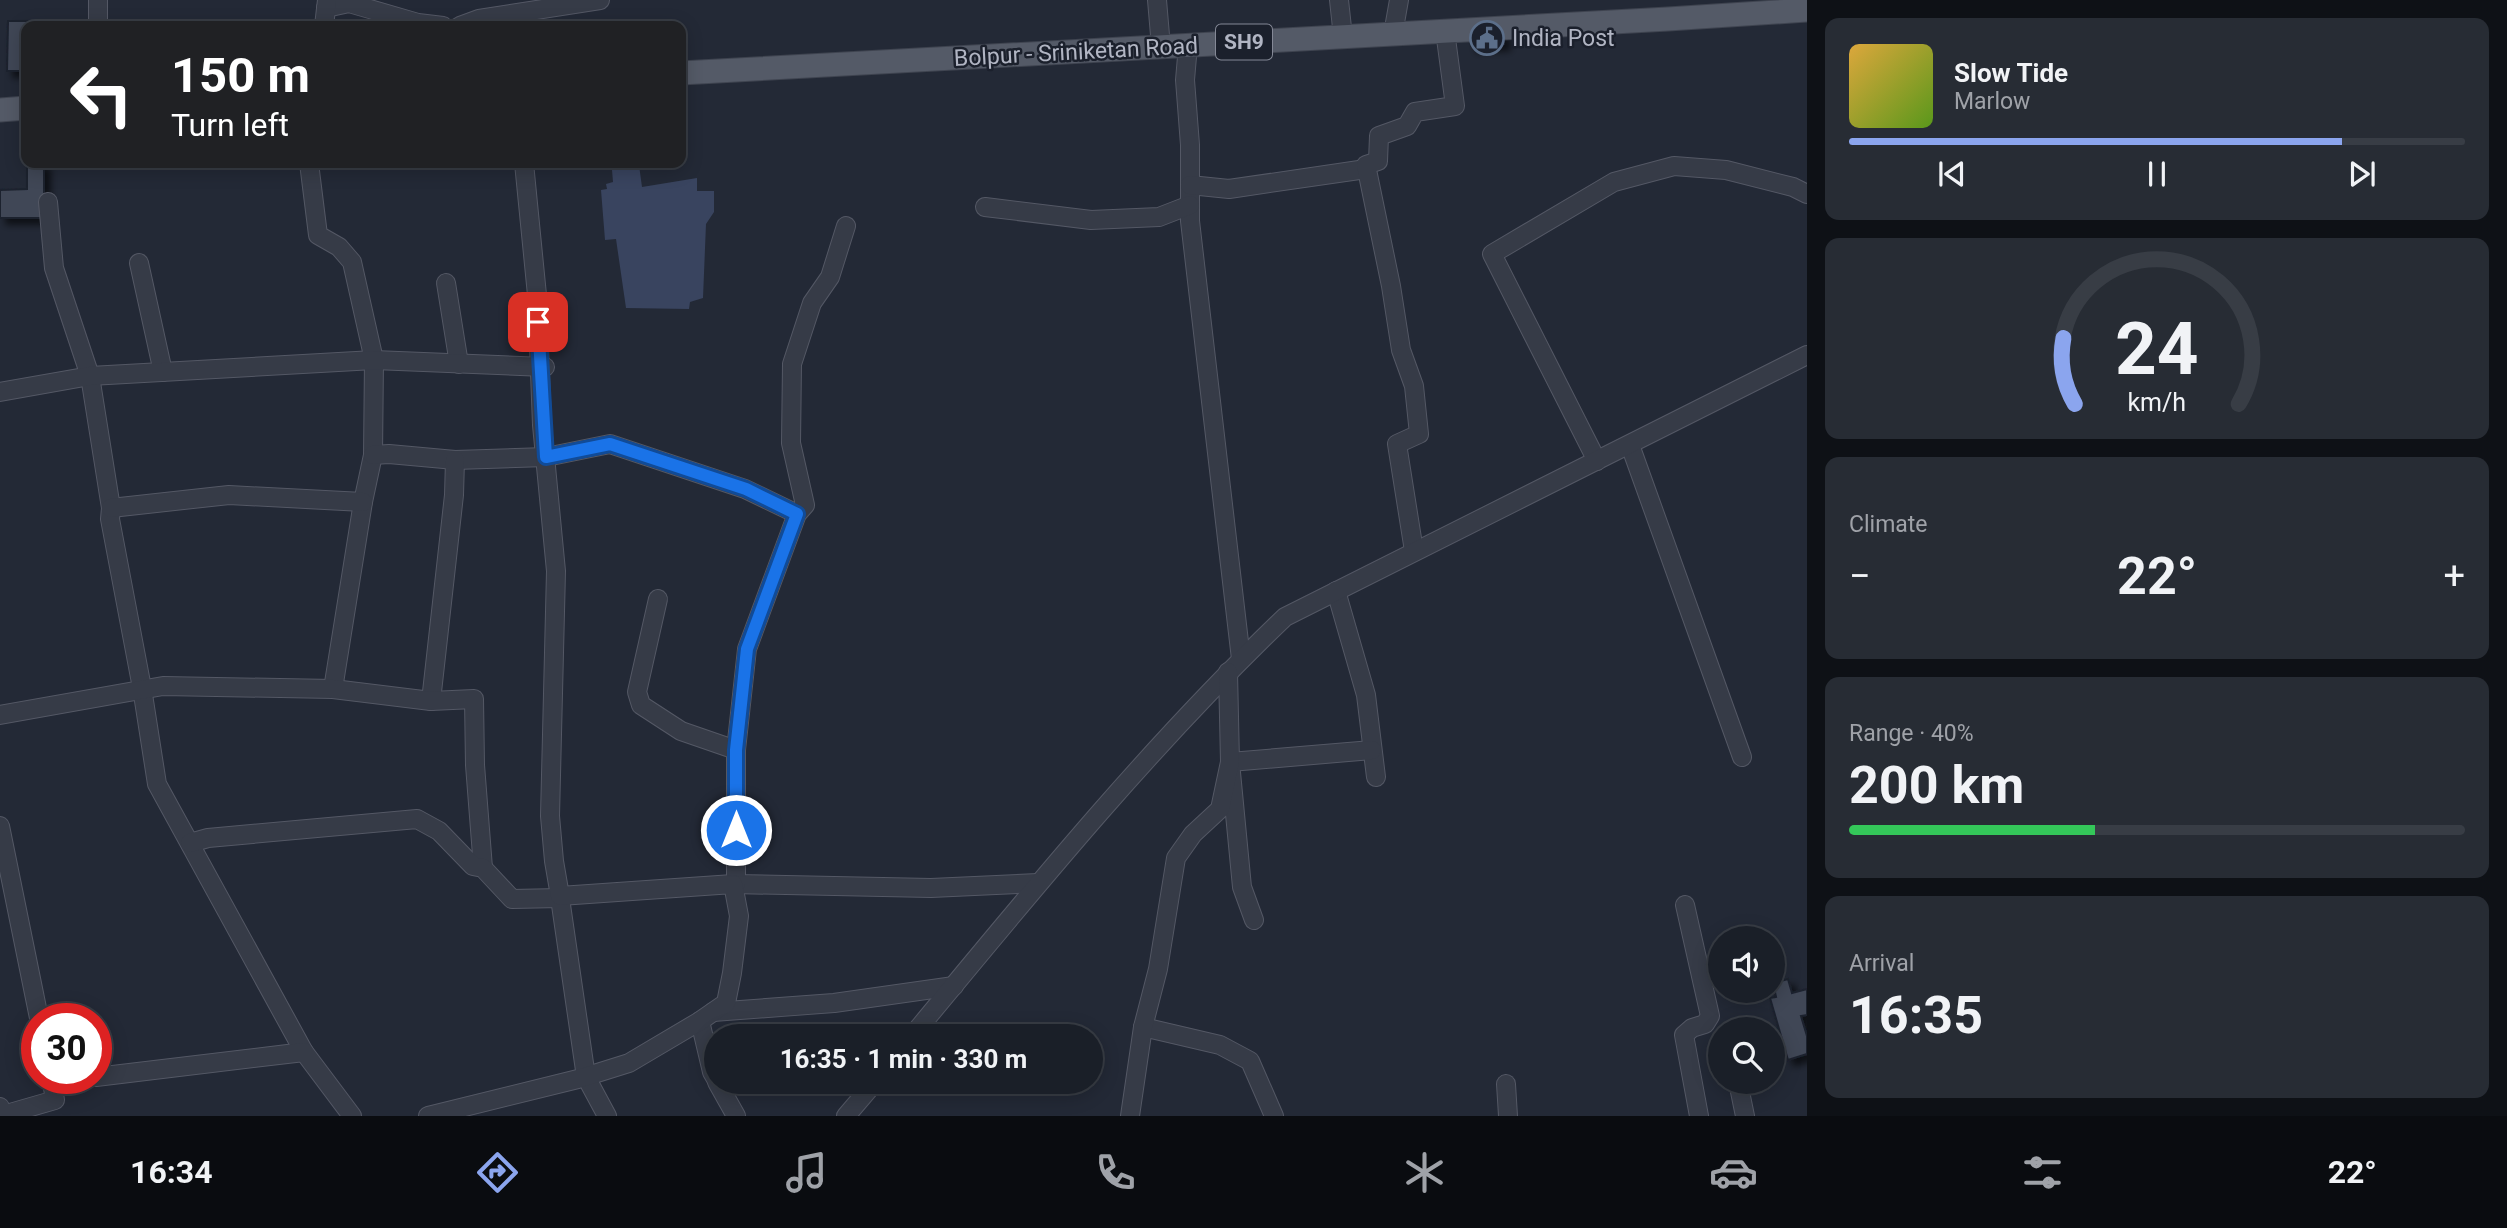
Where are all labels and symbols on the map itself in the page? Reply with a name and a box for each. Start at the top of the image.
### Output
public building icon: India Post [1468,19,1506,57]
road number: SH9 [1216,24,1272,60]
place label: India Post [1512,25,1615,52]
street label: Bolpur - Sriniketan Road [953,32,1199,72]
pin [508,292,568,352]
position arrow [699,793,773,867]
speed limit sign: 30 [21,1003,112,1094]

